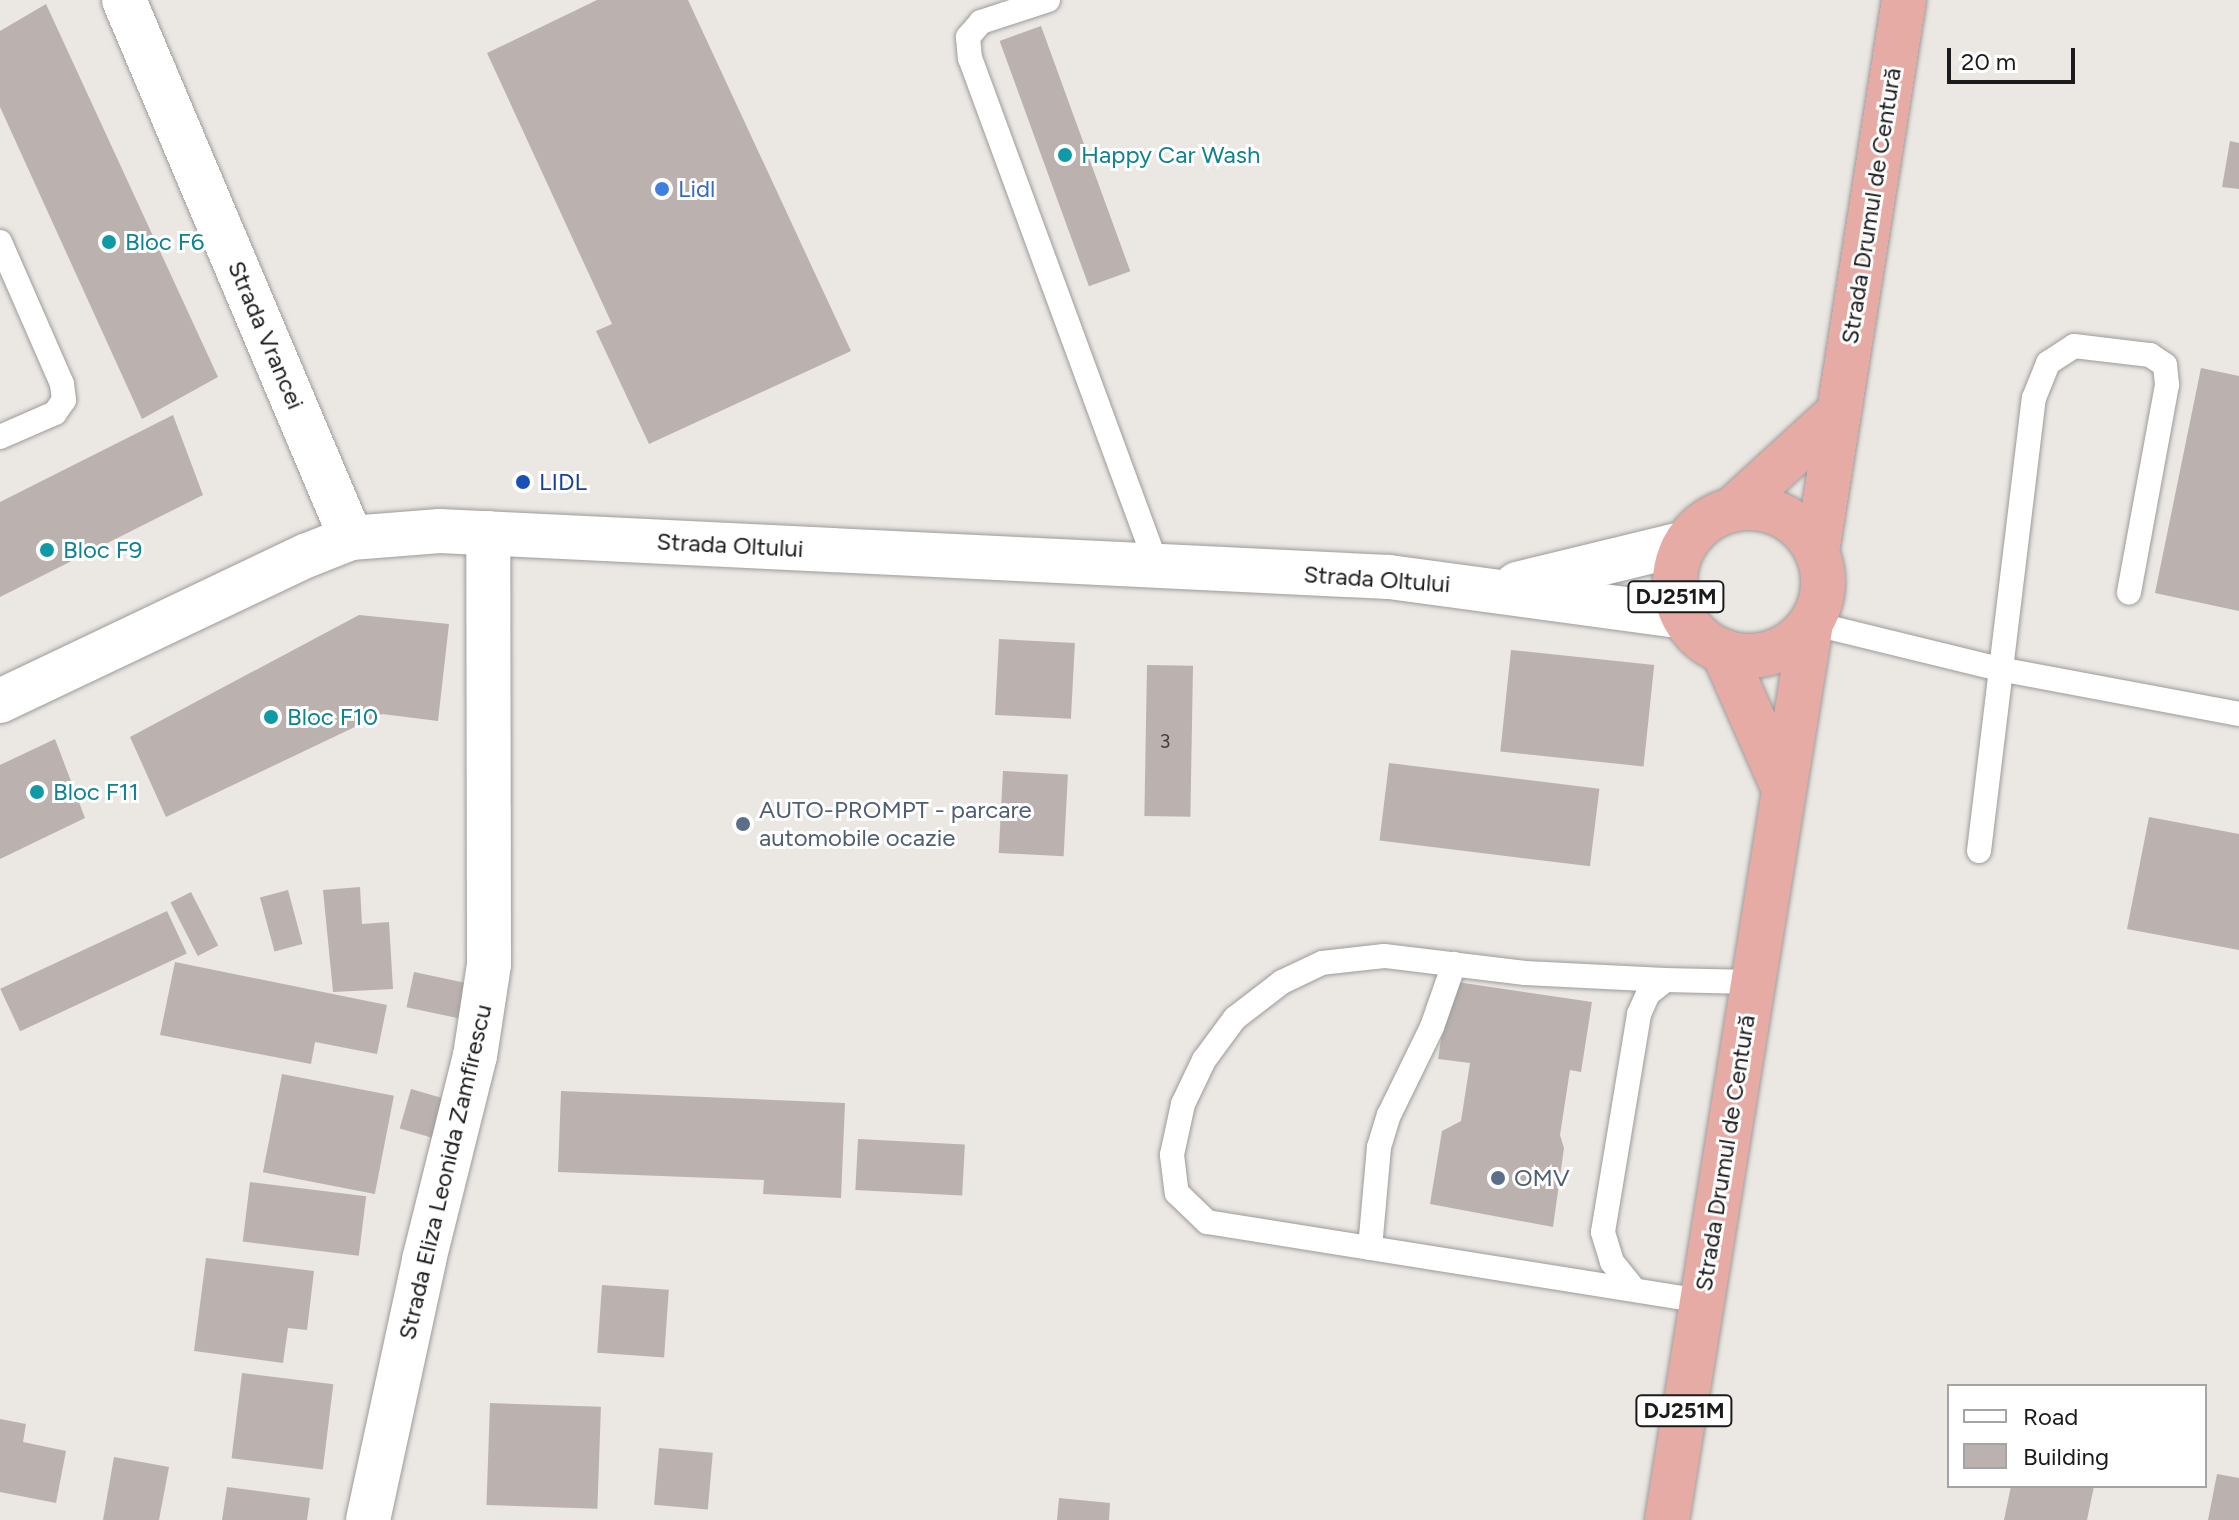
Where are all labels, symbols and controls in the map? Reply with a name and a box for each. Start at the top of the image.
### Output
scale bar [1951,32,2079,82]
text: 20 m [1961,47,2016,76]
street label: Strada Drumul de Centură [1835,66,1907,346]
place label: Happy Car Wash [1081,141,1260,169]
marker: Happy Car Wash [1056,146,1074,164]
place label: Lidl [678,175,715,203]
marker: Lidl [653,180,671,198]
place label: Bloc F6 [125,228,204,256]
marker: Bloc F6 [100,233,118,251]
street label: Strada Vrancei [222,257,310,413]
place label: LIDL [539,468,587,496]
marker: LIDL [514,473,532,491]
street label: Strada Oltului [656,527,804,563]
place label: Bloc F9 [63,536,142,564]
marker: Bloc F9 [38,541,56,559]
street label: Strada Oltului [1303,560,1451,598]
road number: DJ251M [1626,579,1726,615]
place label: Bloc F10 [287,703,378,731]
marker: Bloc F10 [262,708,280,726]
house number: 3 [1160,729,1170,753]
place label: Bloc F11 [53,778,139,806]
marker: Bloc F11 [28,783,46,801]
place label: AUTO-PROMPT - parcare automobile ocazie [759,796,1032,852]
marker: AUTO-PROMPT - parcare automobile ocazie [734,815,752,833]
street label: Strada Eliza Leonida Zamfirescu [392,1001,498,1343]
street label: Strada Drumul de Centură [1689,1013,1761,1293]
place label: OMV [1514,1164,1570,1192]
marker: OMV [1489,1169,1507,1187]
legend [1947,1384,2207,1488]
road number: DJ251M [1634,1393,1734,1429]
text: Road [2023,1402,2078,1431]
text: Building [2023,1442,2109,1471]

